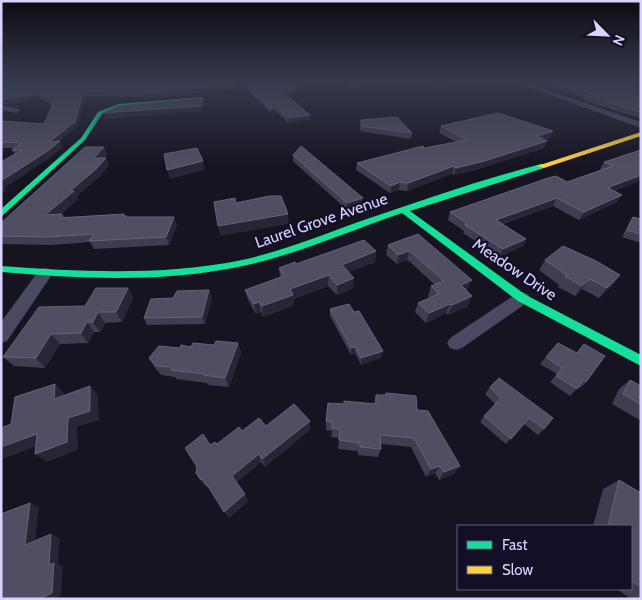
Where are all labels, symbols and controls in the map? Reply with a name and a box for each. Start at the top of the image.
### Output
north arrow [582,10,632,60]
text: N [609,32,629,48]
street label: Laurel Grove Avenue [252,189,390,252]
street label: Meadow Drive [469,234,560,305]
legend [457,525,632,590]
text: Fast [502,536,527,554]
text: Slow [502,561,533,579]

